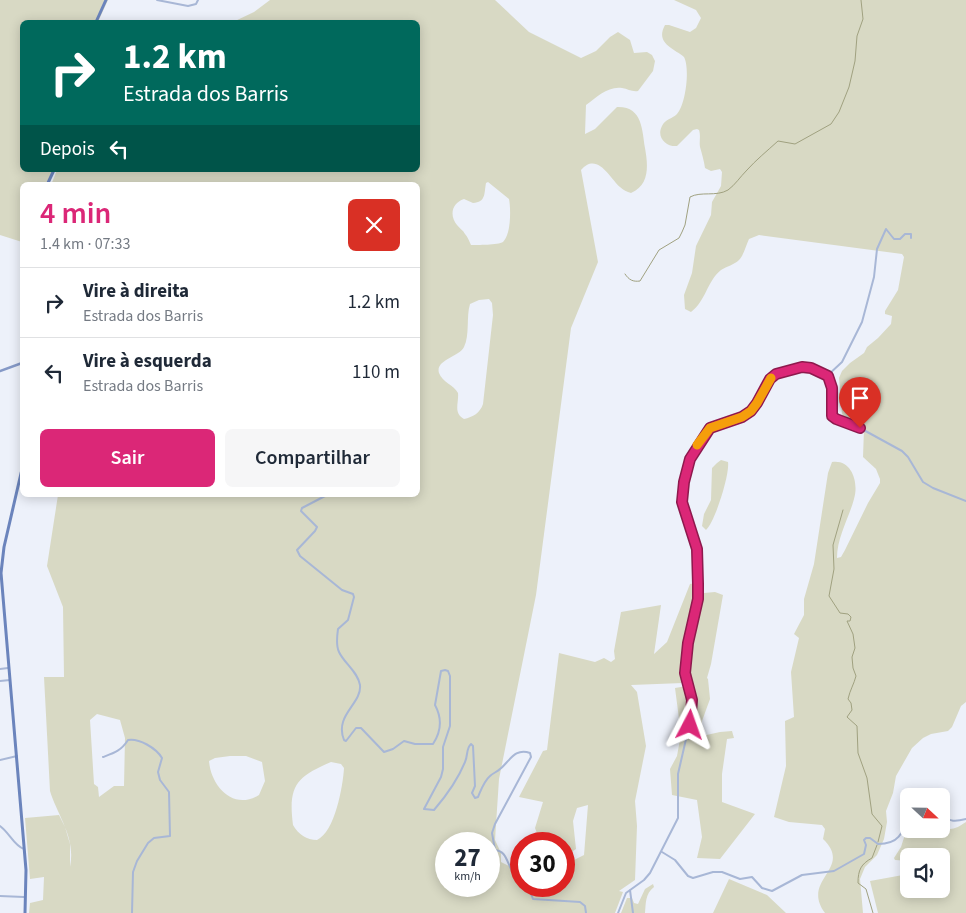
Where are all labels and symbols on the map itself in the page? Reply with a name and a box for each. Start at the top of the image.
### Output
pin [839,377,881,428]
position arrow [663,698,715,750]
north arrow [900,788,950,838]
speed limit sign: 30 [510,832,575,897]

